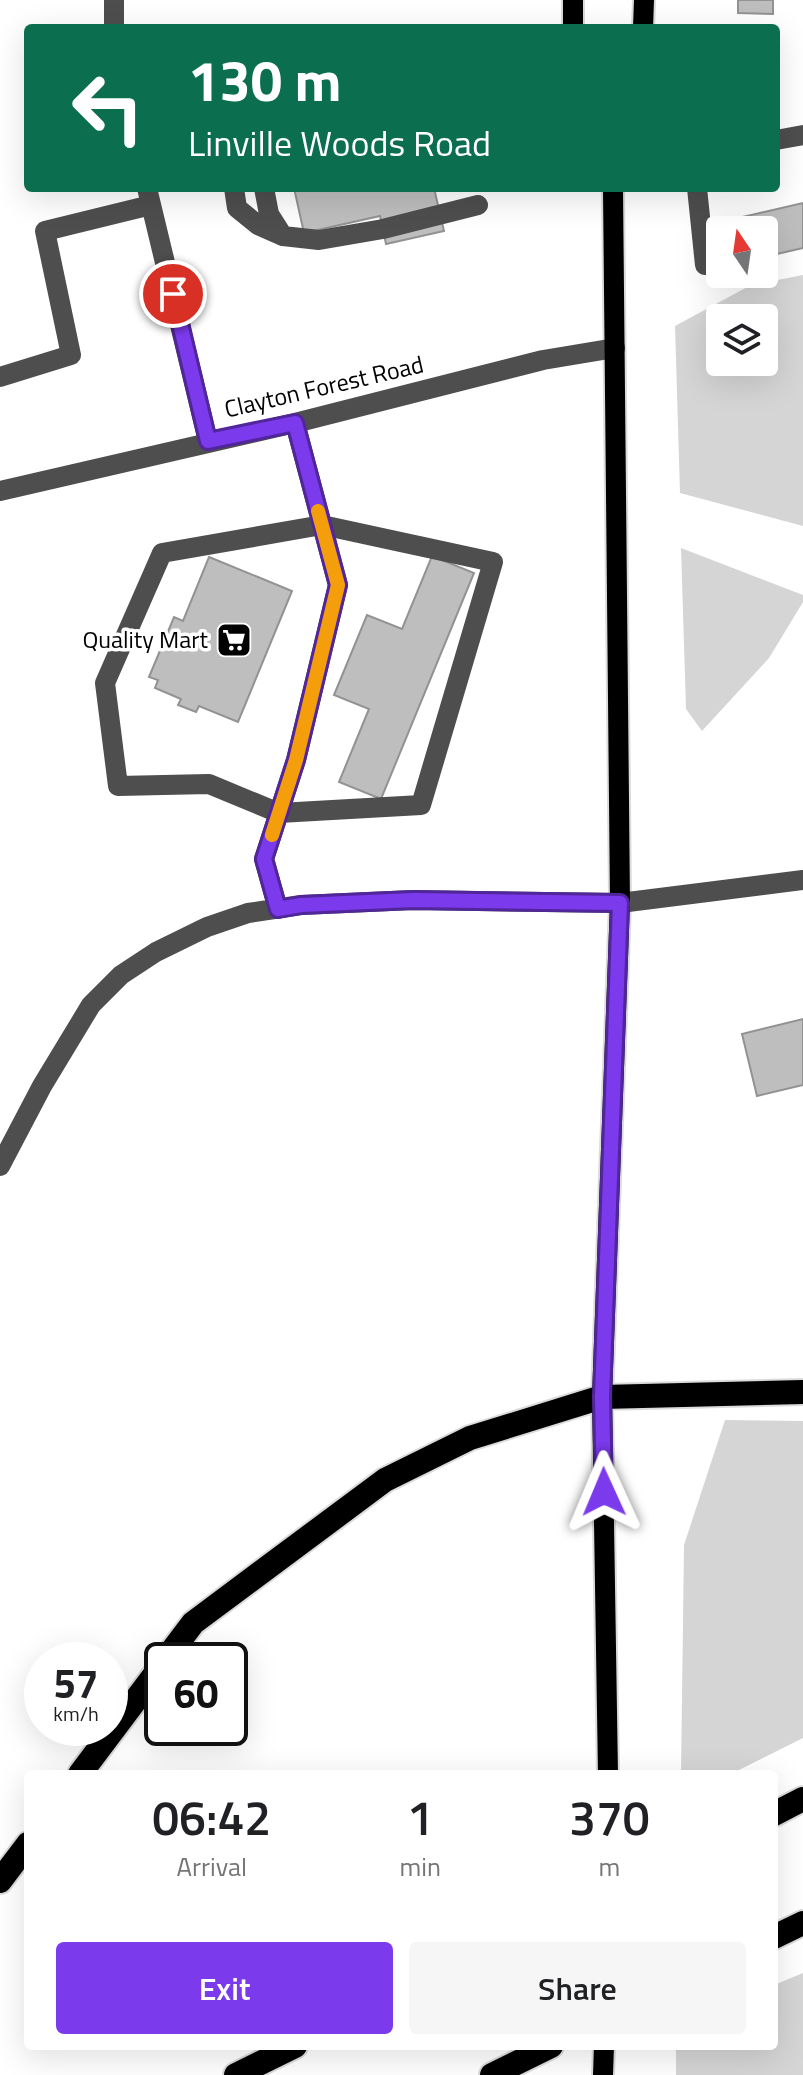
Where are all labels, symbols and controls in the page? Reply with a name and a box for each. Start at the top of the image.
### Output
text: 130 m [188,38,341,123]
icon: left [56,56,160,160]
text: Linville Woods Road [188,115,491,170]
north arrow [706,216,778,288]
map controls [706,216,778,376]
pin [139,260,207,328]
icon: arrive [151,272,195,316]
button: layers [706,304,778,376]
street label: Clayton Forest Road [221,346,427,426]
place label: Quality Mart [82,621,209,657]
supermarket icon: Quality Mart [215,621,253,659]
position arrow [562,1450,646,1534]
speed limit sign: 60 [144,1642,248,1746]
text: 57 [54,1653,98,1714]
text: km/h [53,1698,99,1729]
text: 06:42 [152,1781,271,1854]
text: 1 [407,1781,434,1854]
text: 370 [569,1781,650,1854]
text: Arrival [176,1847,247,1886]
text: min [399,1847,441,1886]
text: m [599,1847,620,1886]
button: Exit [56,1942,393,2034]
button: Share [409,1942,746,2034]

